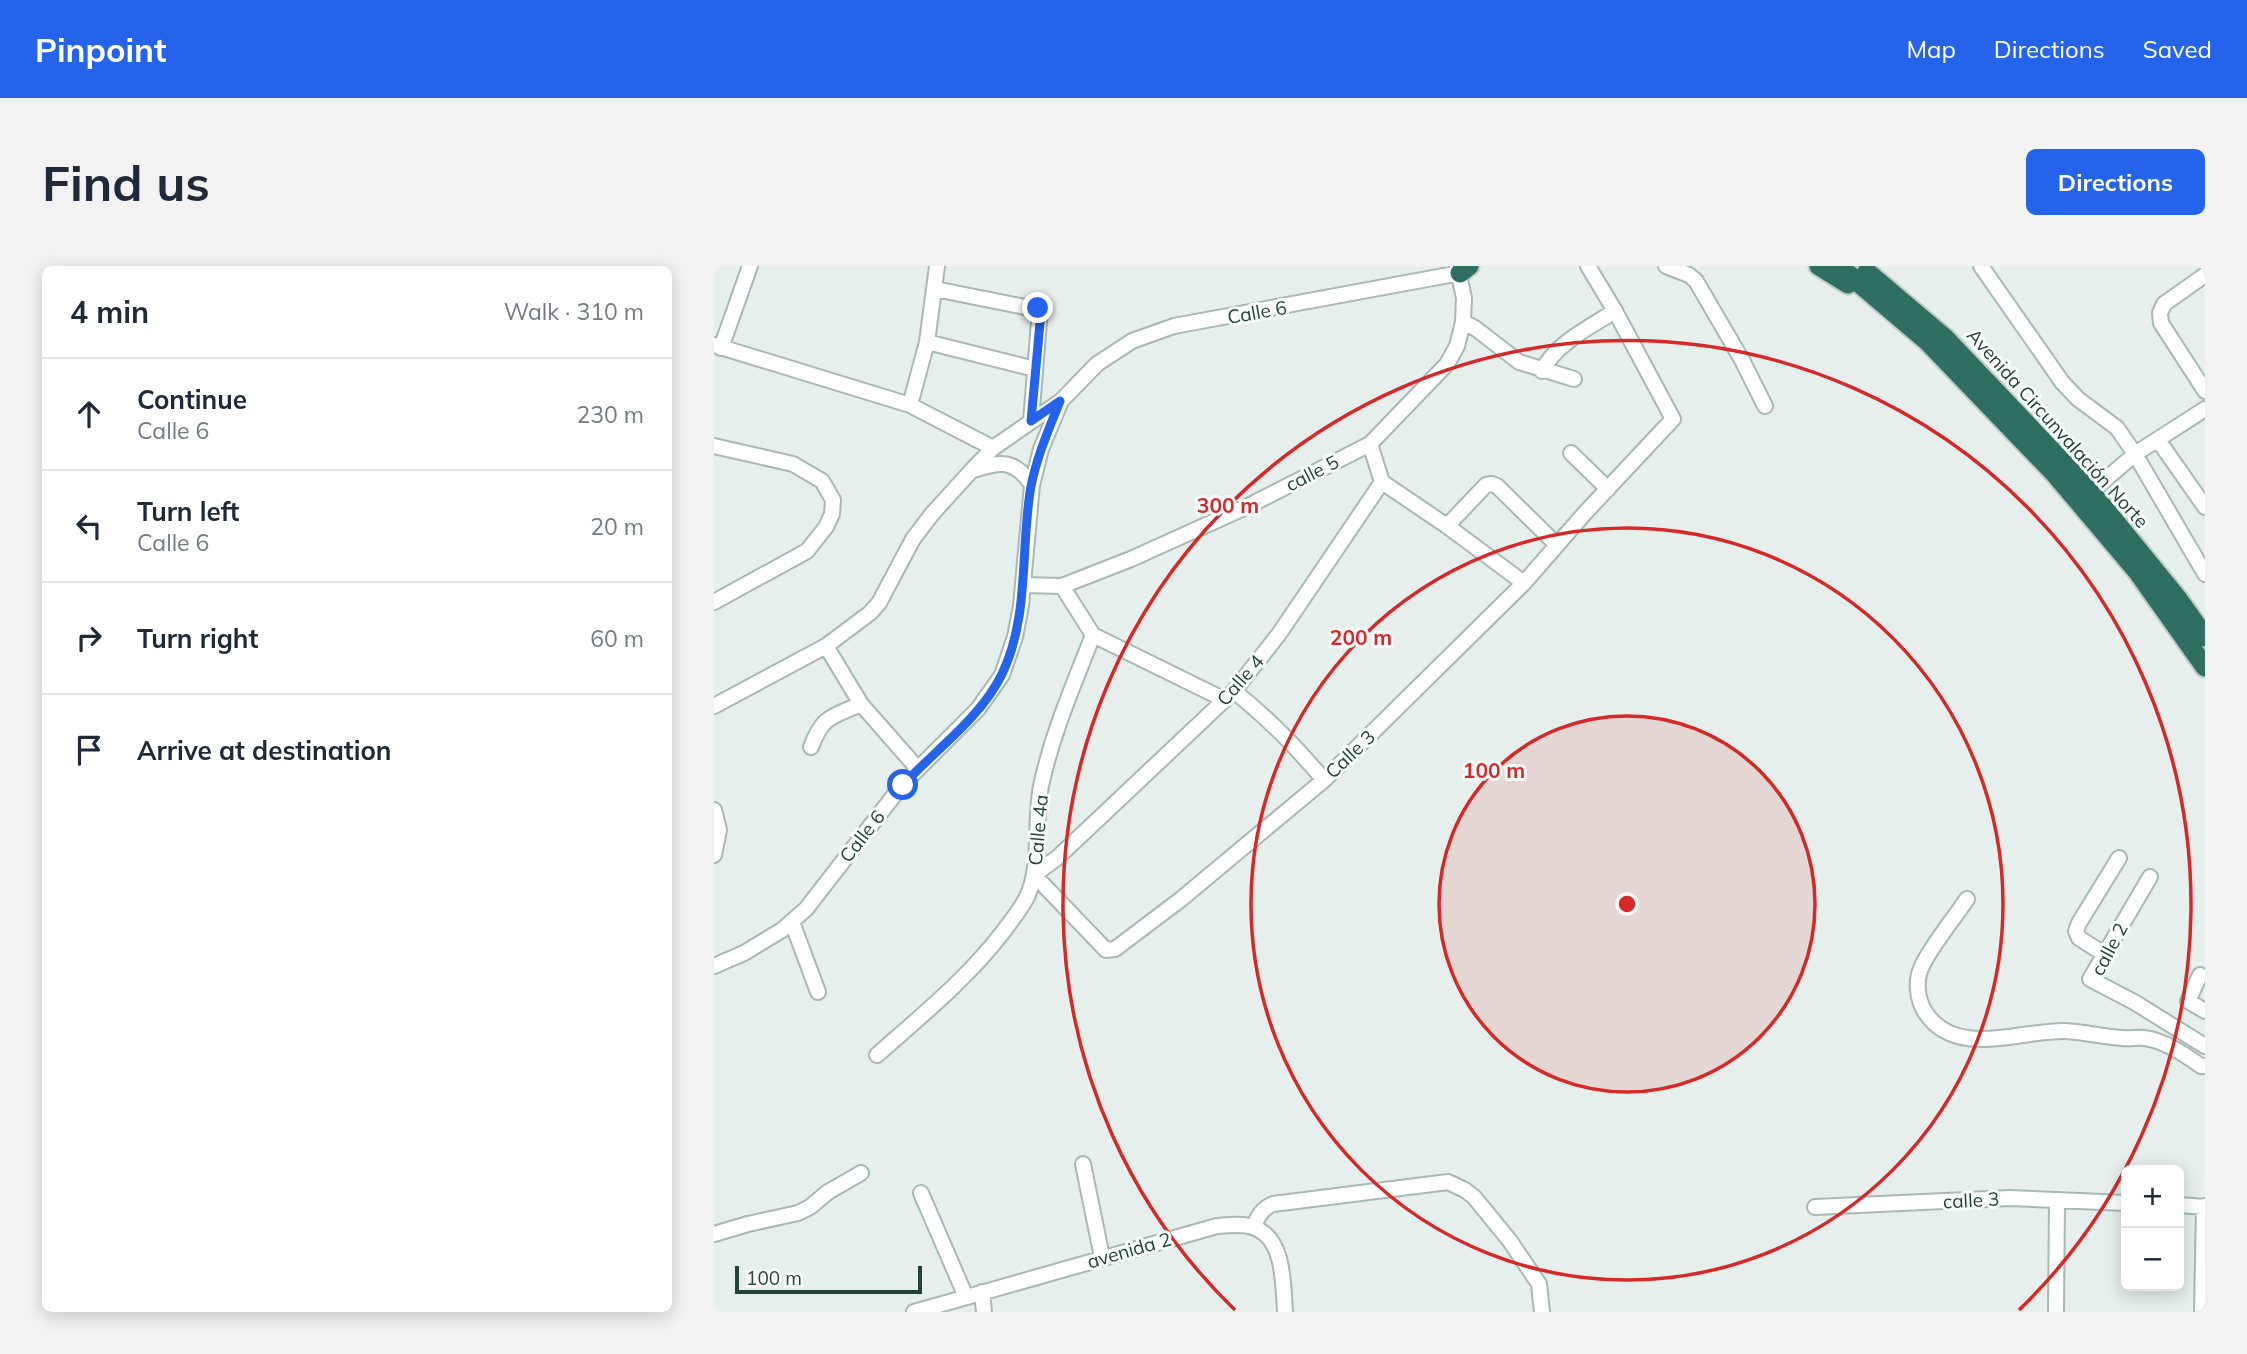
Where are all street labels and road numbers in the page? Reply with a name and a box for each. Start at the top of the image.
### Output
street label: Calle 6 [1225,295,1289,329]
street label: Avenida Circunvalación Norte [1962,323,2154,533]
street label: calle 5 [1281,449,1343,497]
street label: Calle 4 [1211,650,1269,710]
street label: Calle 3 [1320,725,1380,783]
street label: Calle 4a [1023,793,1053,867]
street label: Calle 6 [834,805,890,867]
street label: calle 2 [2085,918,2133,980]
street label: calle 3 [1942,1187,2000,1213]
street label: avenida 2 [1084,1227,1174,1273]

